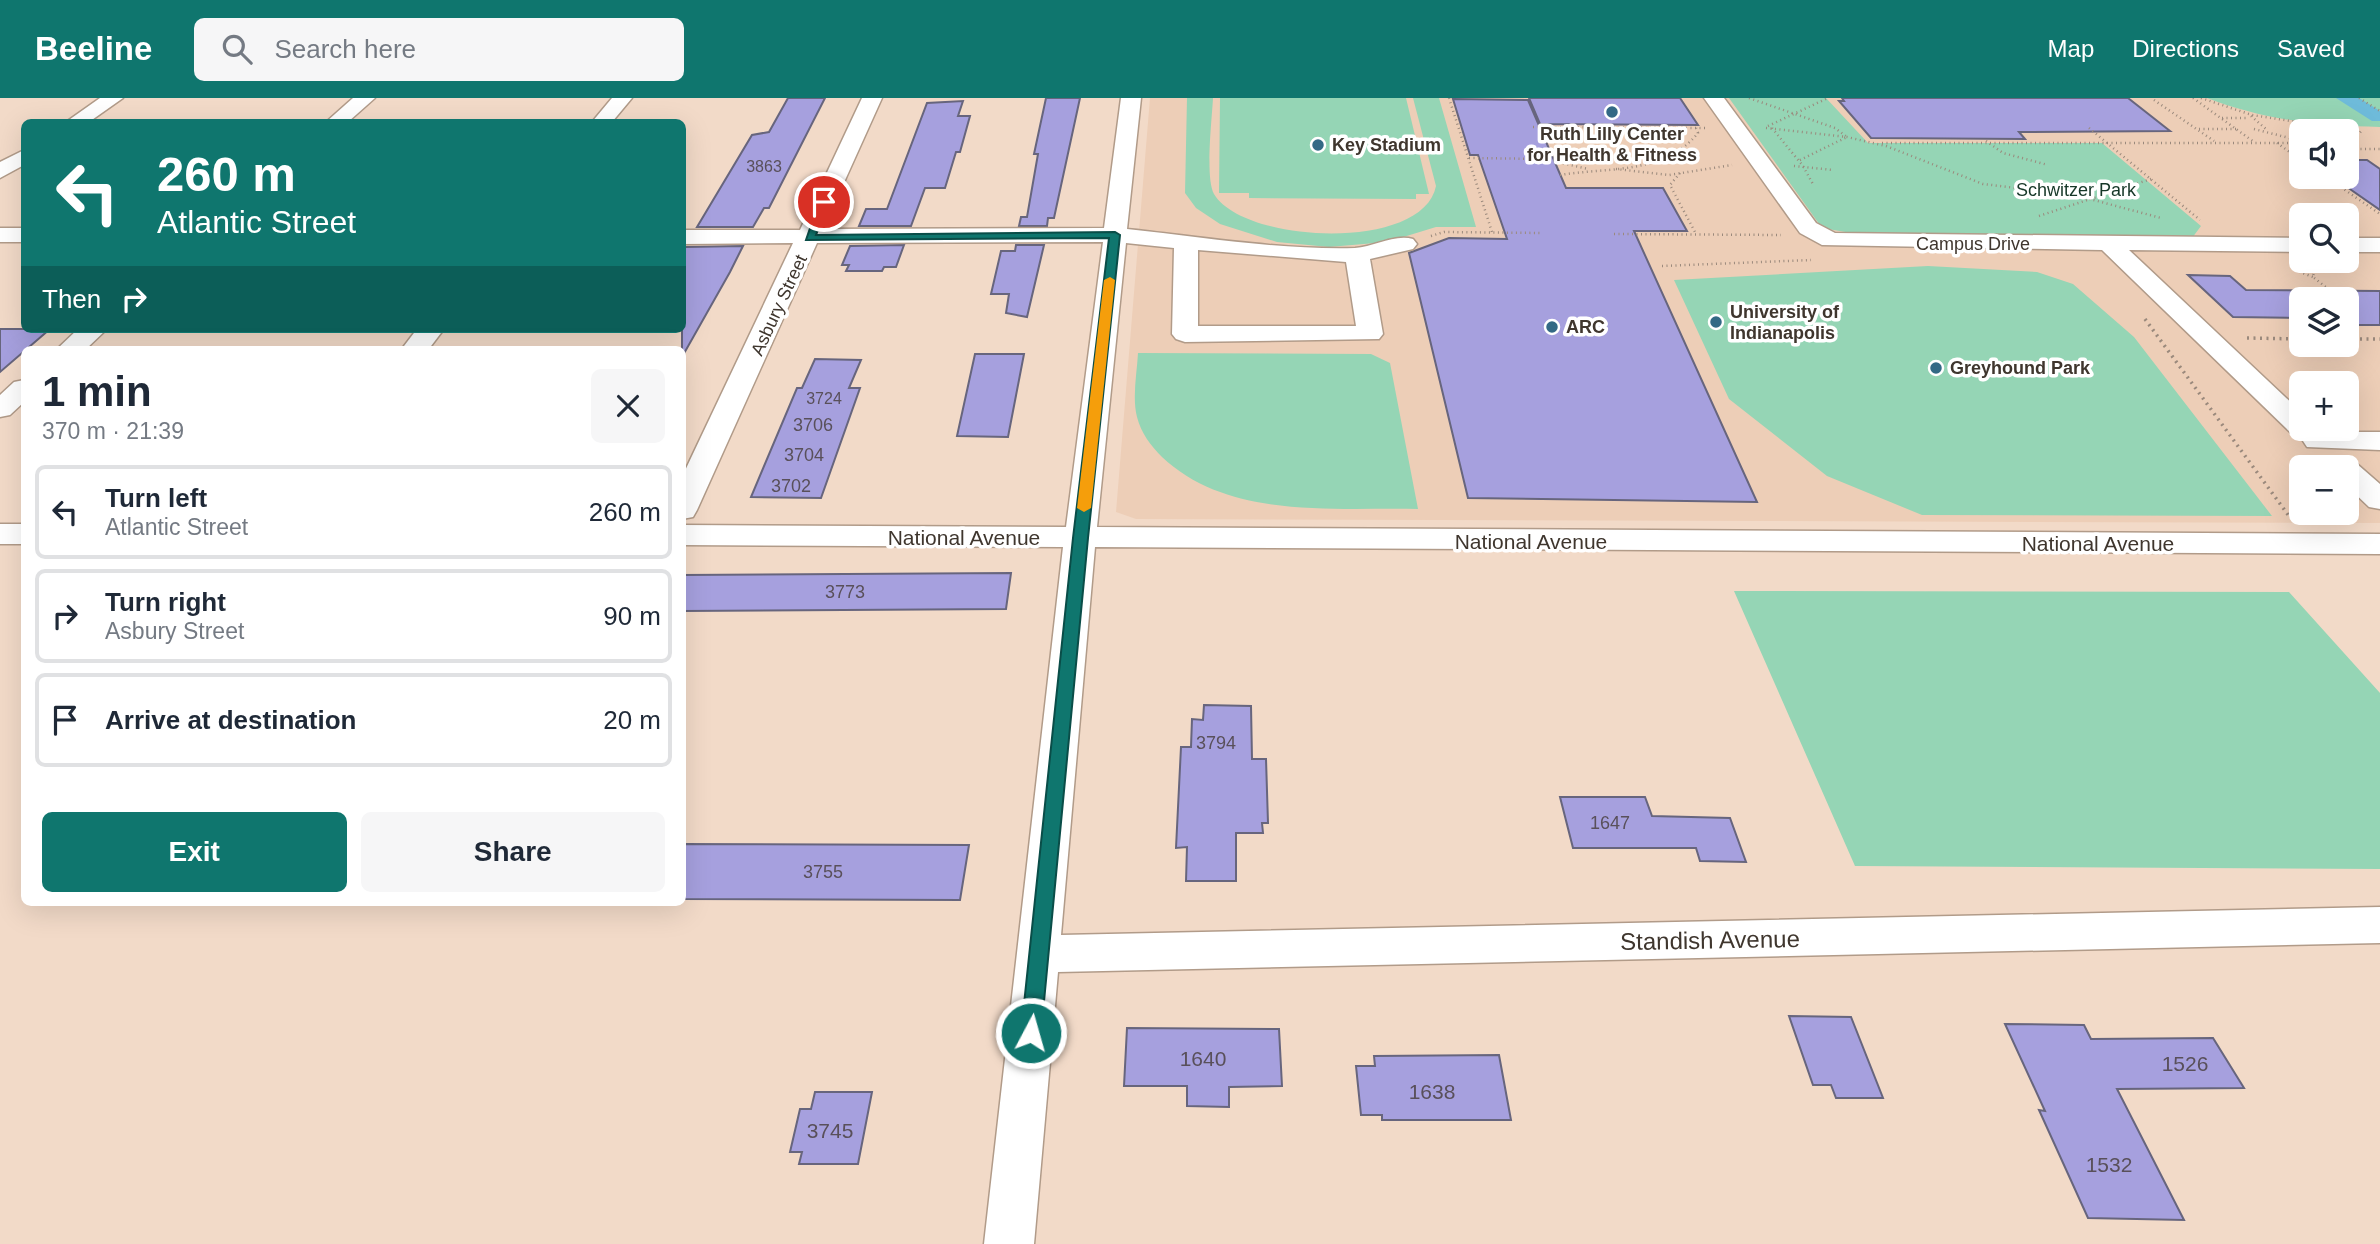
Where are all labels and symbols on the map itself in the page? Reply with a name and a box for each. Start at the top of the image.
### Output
marker: Ruth Lilly Center for Health & Fitness [1604,104,1620,120]
place label: Ruth Lilly Center for Health & Fitness [1527,124,1697,165]
place label: Key Stadium [1332,135,1441,155]
marker: Key Stadium [1310,137,1326,153]
house number: 3863 [746,158,782,175]
pin [794,172,854,232]
park label: Schwitzer Park [2016,180,2137,200]
street label: Campus Drive [1916,234,2030,254]
street label: Asbury Street [747,251,811,359]
place label: University of Indianapolis [1730,302,1840,343]
marker: University of Indianapolis [1708,314,1724,330]
place label: ARC [1566,317,1605,337]
marker: ARC [1544,319,1560,335]
place label: Greyhound Park [1950,358,2091,378]
marker: Greyhound Park [1928,360,1944,376]
house number: 3724 [806,390,842,407]
house number: 3706 [793,415,833,435]
house number: 3704 [784,445,824,465]
house number: 3702 [771,476,811,496]
street label: National Avenue [888,526,1040,549]
street label: National Avenue [1455,530,1607,553]
street label: National Avenue [2022,532,2174,555]
house number: 3773 [825,582,865,602]
house number: 3794 [1196,733,1236,753]
house number: 1647 [1590,813,1630,833]
house number: 3755 [803,862,843,882]
street label: Standish Avenue [1620,925,1800,955]
position arrow [994,996,1068,1070]
house number: 1640 [1180,1047,1226,1070]
house number: 1526 [2162,1052,2208,1075]
house number: 1638 [1409,1080,1455,1103]
house number: 3745 [807,1119,853,1142]
house number: 1532 [2086,1153,2132,1176]

